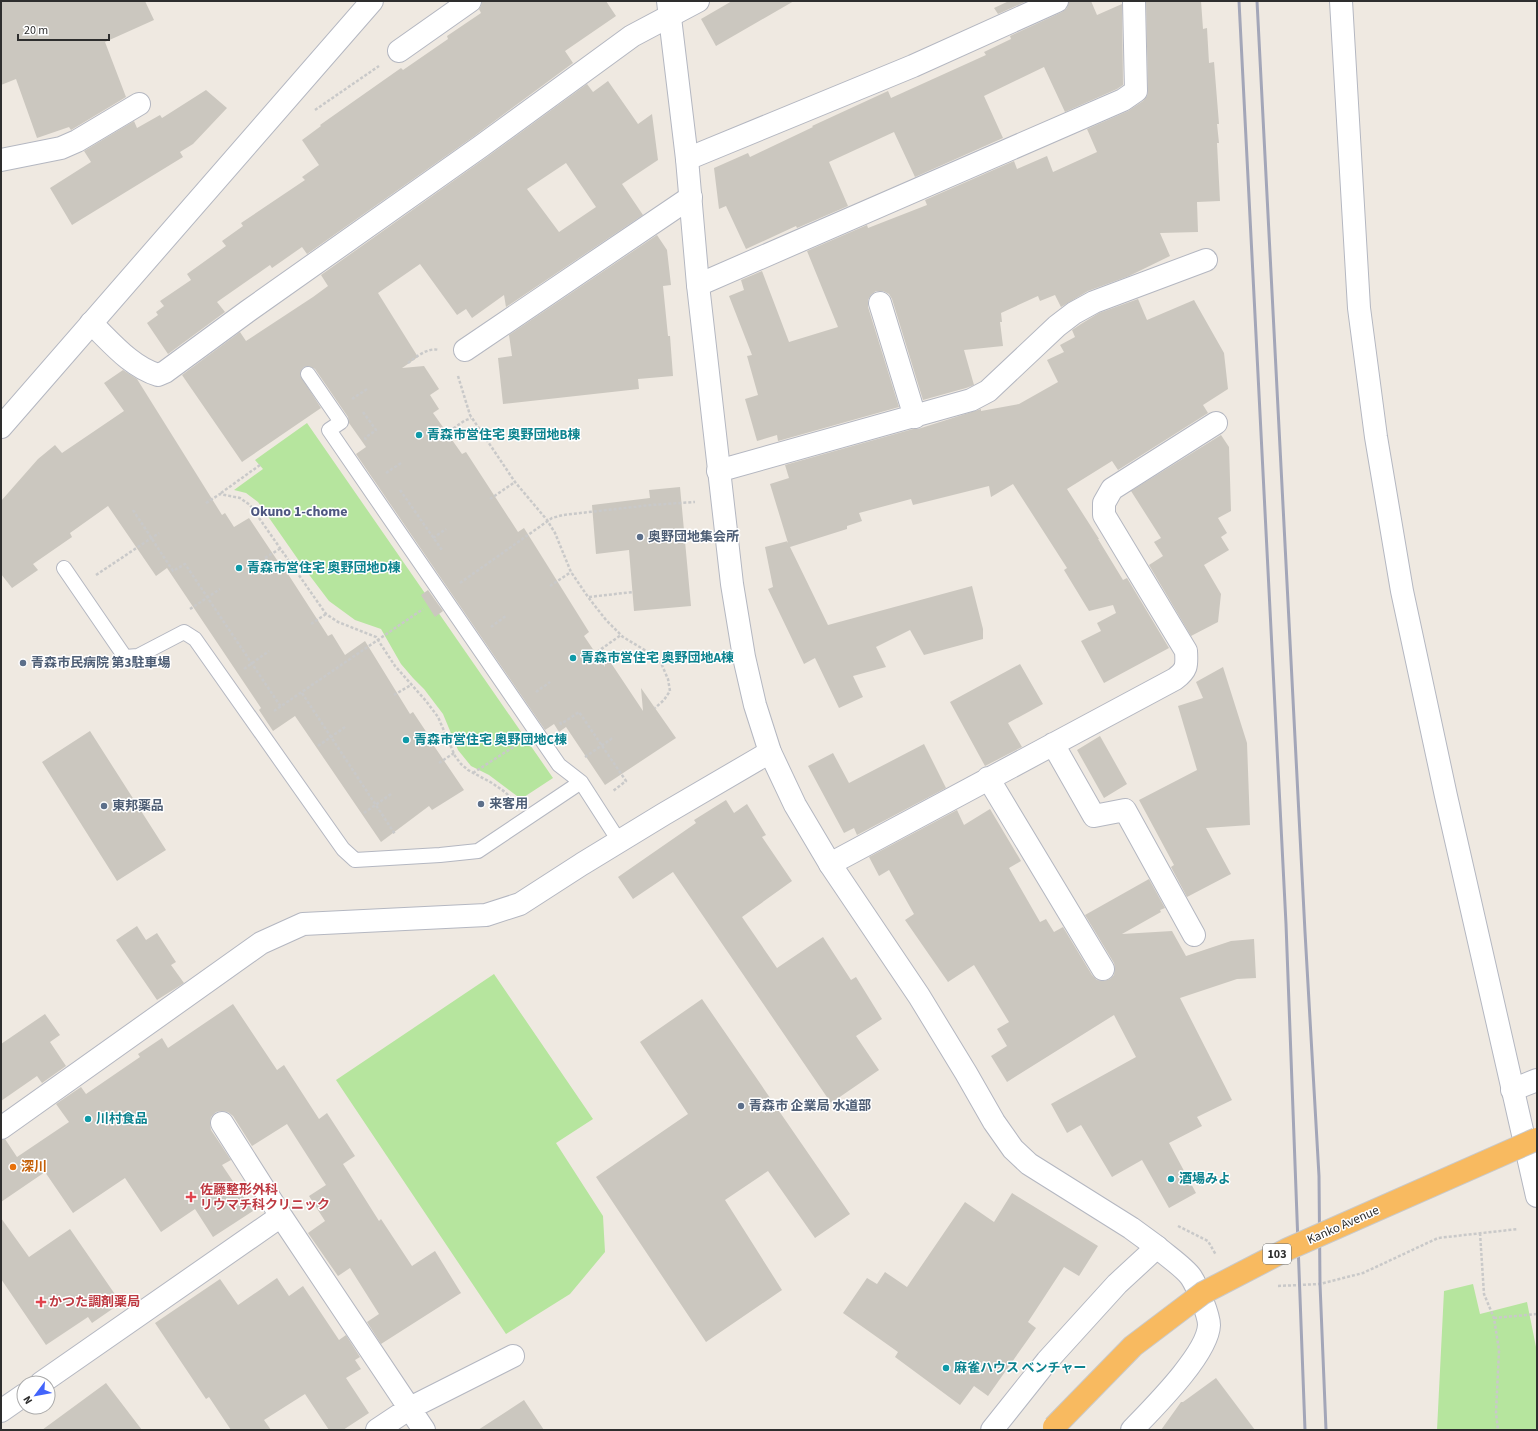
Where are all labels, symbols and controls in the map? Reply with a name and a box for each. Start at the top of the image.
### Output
scale bar [18,16,109,42]
text: 20 m [24,22,48,39]
place label: 青森市営住宅 奥野団地B棟 [427,426,580,444]
marker: 青森市営住宅 奥野団地B棟 [414,430,424,440]
district label: Okuno 1-chome [250,502,348,522]
place label: 奥野団地集会所 [648,528,739,546]
marker: 奥野団地集会所 [635,532,645,542]
place label: 青森市営住宅 奥野団地D棟 [247,559,401,577]
marker: 青森市営住宅 奥野団地D棟 [234,563,244,573]
place label: 青森市営住宅 奥野団地A棟 [581,649,734,667]
marker: 青森市営住宅 奥野団地A棟 [568,653,578,663]
place label: 青森市民病院 第3駐車場 [31,654,170,672]
marker: 青森市民病院 第3駐車場 [18,658,28,668]
place label: 青森市営住宅 奥野団地C棟 [414,731,567,749]
marker: 青森市営住宅 奥野団地C棟 [401,735,411,745]
place label: 来客用 [489,795,528,813]
place label: 東邦薬品 [112,797,164,815]
marker: 来客用 [476,799,486,809]
marker: 東邦薬品 [99,801,109,811]
place label: 青森市 企業局 水道部 [749,1097,871,1115]
marker: 青森市 企業局 水道部 [736,1101,746,1111]
place label: 川村食品 [96,1110,148,1128]
marker: 川村食品 [83,1114,93,1124]
place label: 深川 [21,1158,47,1176]
marker: 深川 [8,1162,18,1172]
place label: 酒場みよ [1179,1170,1231,1188]
marker: 酒場みよ [1166,1174,1176,1184]
place label: 佐藤整形外科 リウマチ科クリニック [200,1181,330,1214]
marker: 佐藤整形外科 リウマチ科クリニック [185,1191,197,1203]
street label: Kanko Avenue [1304,1201,1382,1249]
road number: 103 [1263,1244,1291,1264]
place label: かつた調剤薬局 [49,1293,140,1311]
marker: かつた調剤薬局 [36,1297,46,1307]
place label: 麻雀ハウス ベンチャー [954,1359,1086,1377]
marker: 麻雀ハウス ベンチャー [941,1363,951,1373]
north arrow [16,1375,56,1415]
text: N [20,1393,36,1407]

